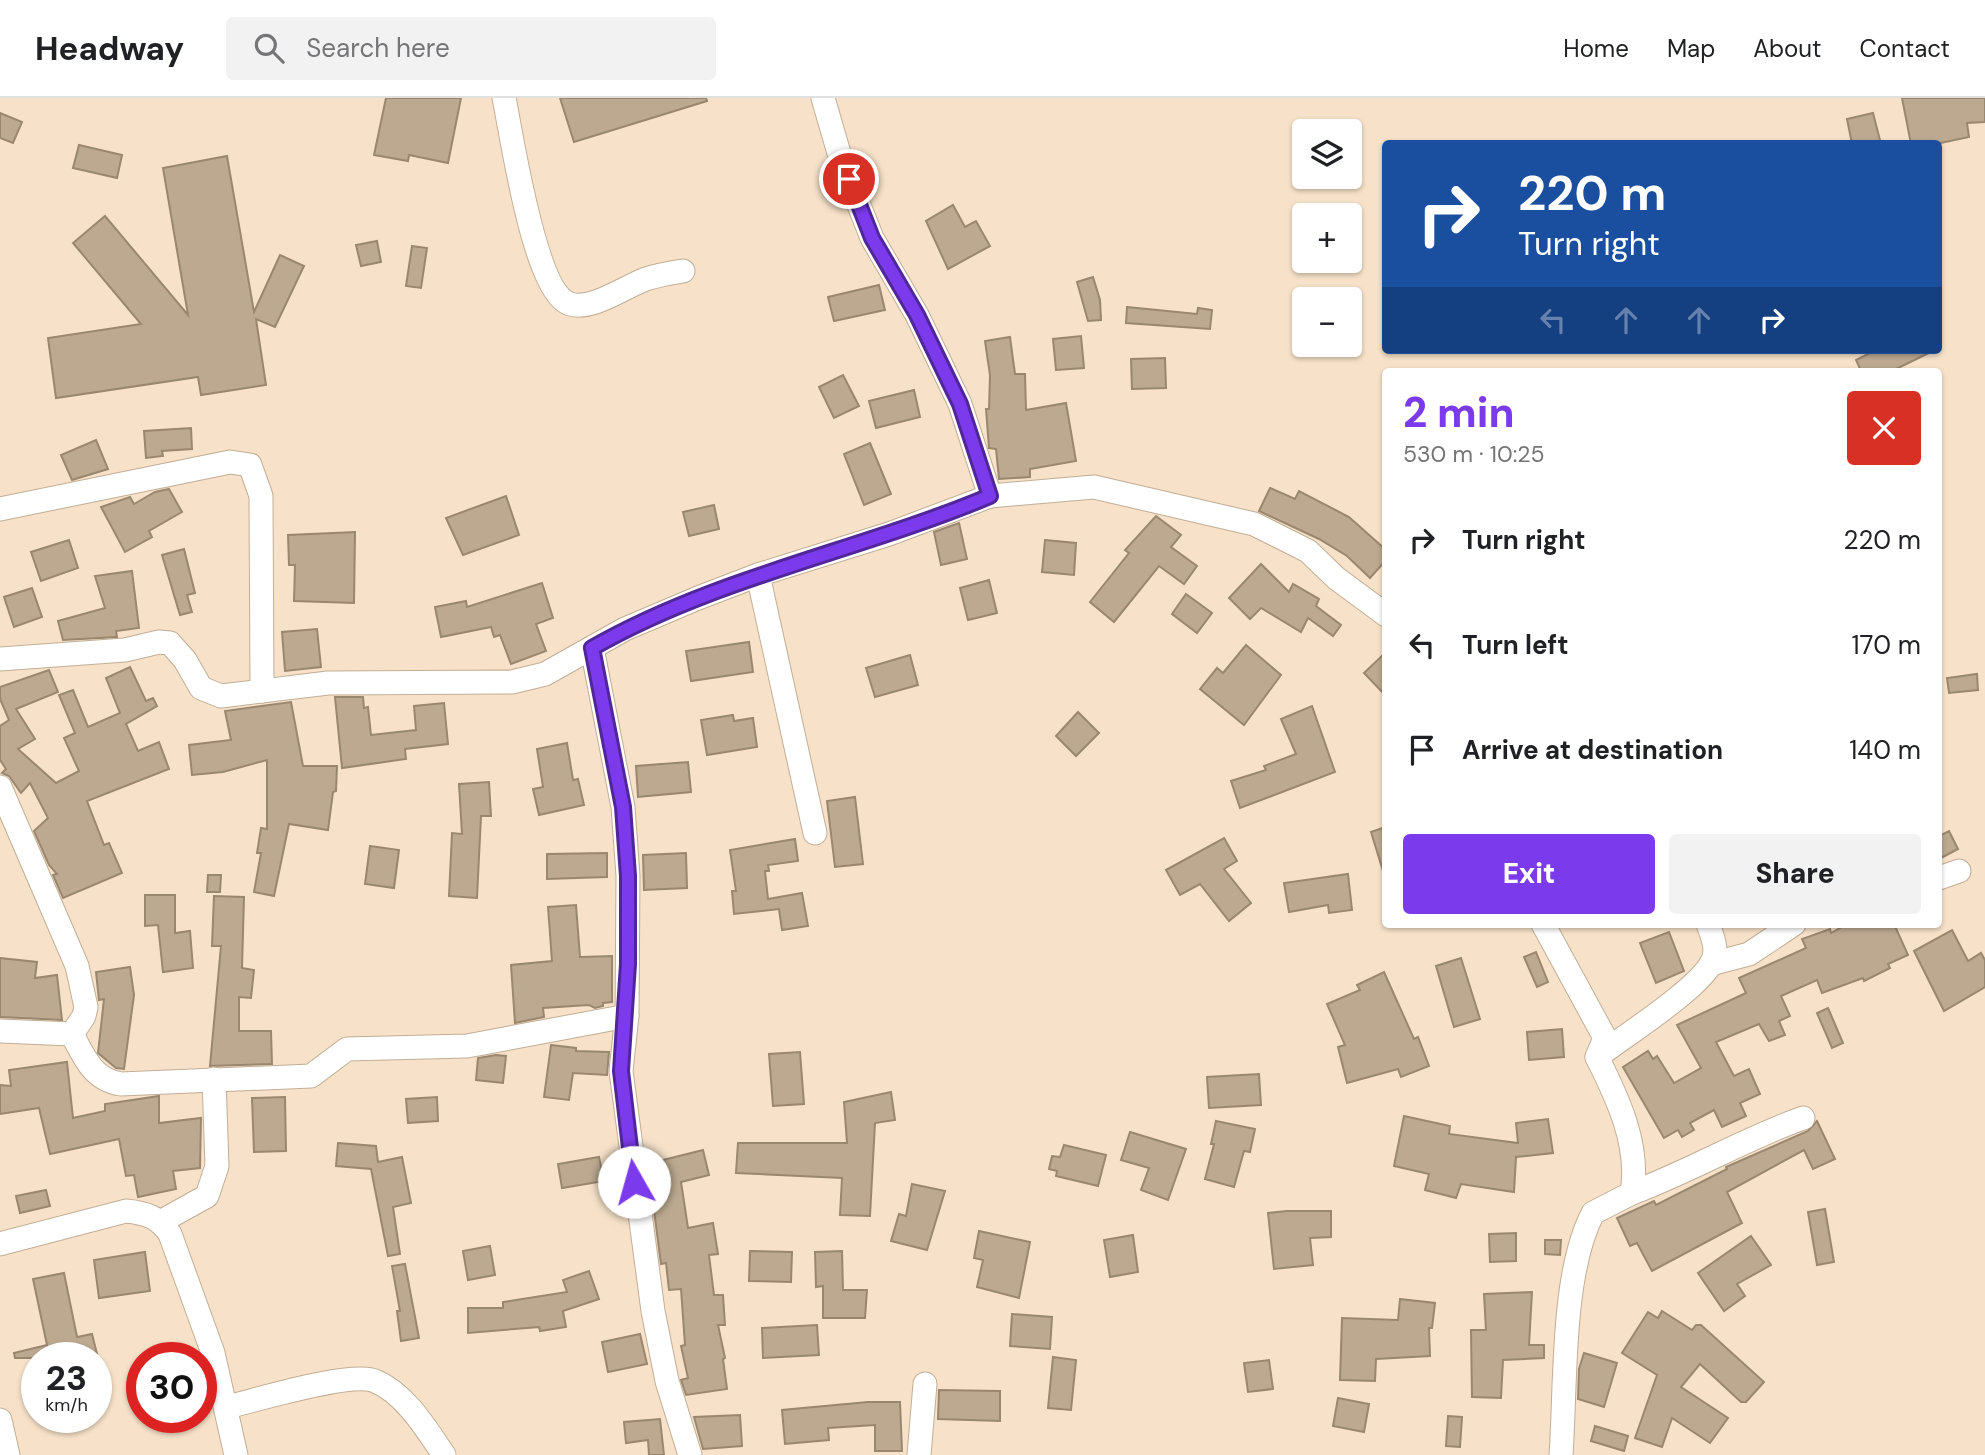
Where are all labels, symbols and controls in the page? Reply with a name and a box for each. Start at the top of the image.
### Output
search box [226,17,716,80]
text: Headway [35,27,184,70]
icon: search [250,29,288,67]
text: Search here [306,31,450,65]
text: Home [1563,33,1629,64]
text: Map [1667,33,1715,64]
text: About [1753,33,1822,64]
text: Contact [1860,33,1950,64]
map controls [1292,119,1362,357]
button: layers [1292,119,1362,189]
pin [819,149,879,209]
icon: arrive [830,160,868,198]
text: 220 m [1518,161,1666,225]
icon: right [1403,168,1494,259]
button: + [1292,203,1362,273]
text: Turn right [1518,223,1660,265]
button: − [1292,287,1362,357]
icon: left [1534,301,1572,339]
icon: ahead [1607,301,1645,339]
icon: ahead [1680,301,1718,339]
icon: right [1753,301,1791,339]
text: 2 min [1403,385,1514,440]
button: close [1847,391,1921,465]
text: 530 m · 10:25 [1403,439,1545,469]
icon: right [1403,521,1441,559]
text: Turn right [1462,523,1586,557]
text: 220 m [1843,523,1921,557]
icon: left [1403,626,1441,664]
text: Turn left [1462,628,1569,662]
text: 170 m [1852,628,1921,662]
icon: arrive [1403,731,1441,769]
text: Arrive at destination [1462,733,1723,767]
text: 140 m [1849,733,1921,767]
button: Exit [1403,834,1655,914]
button: Share [1669,834,1921,914]
position arrow [597,1145,671,1219]
speed limit sign: 30 [126,1342,217,1433]
text: 23 [46,1355,87,1401]
text: km/h [45,1393,88,1417]

